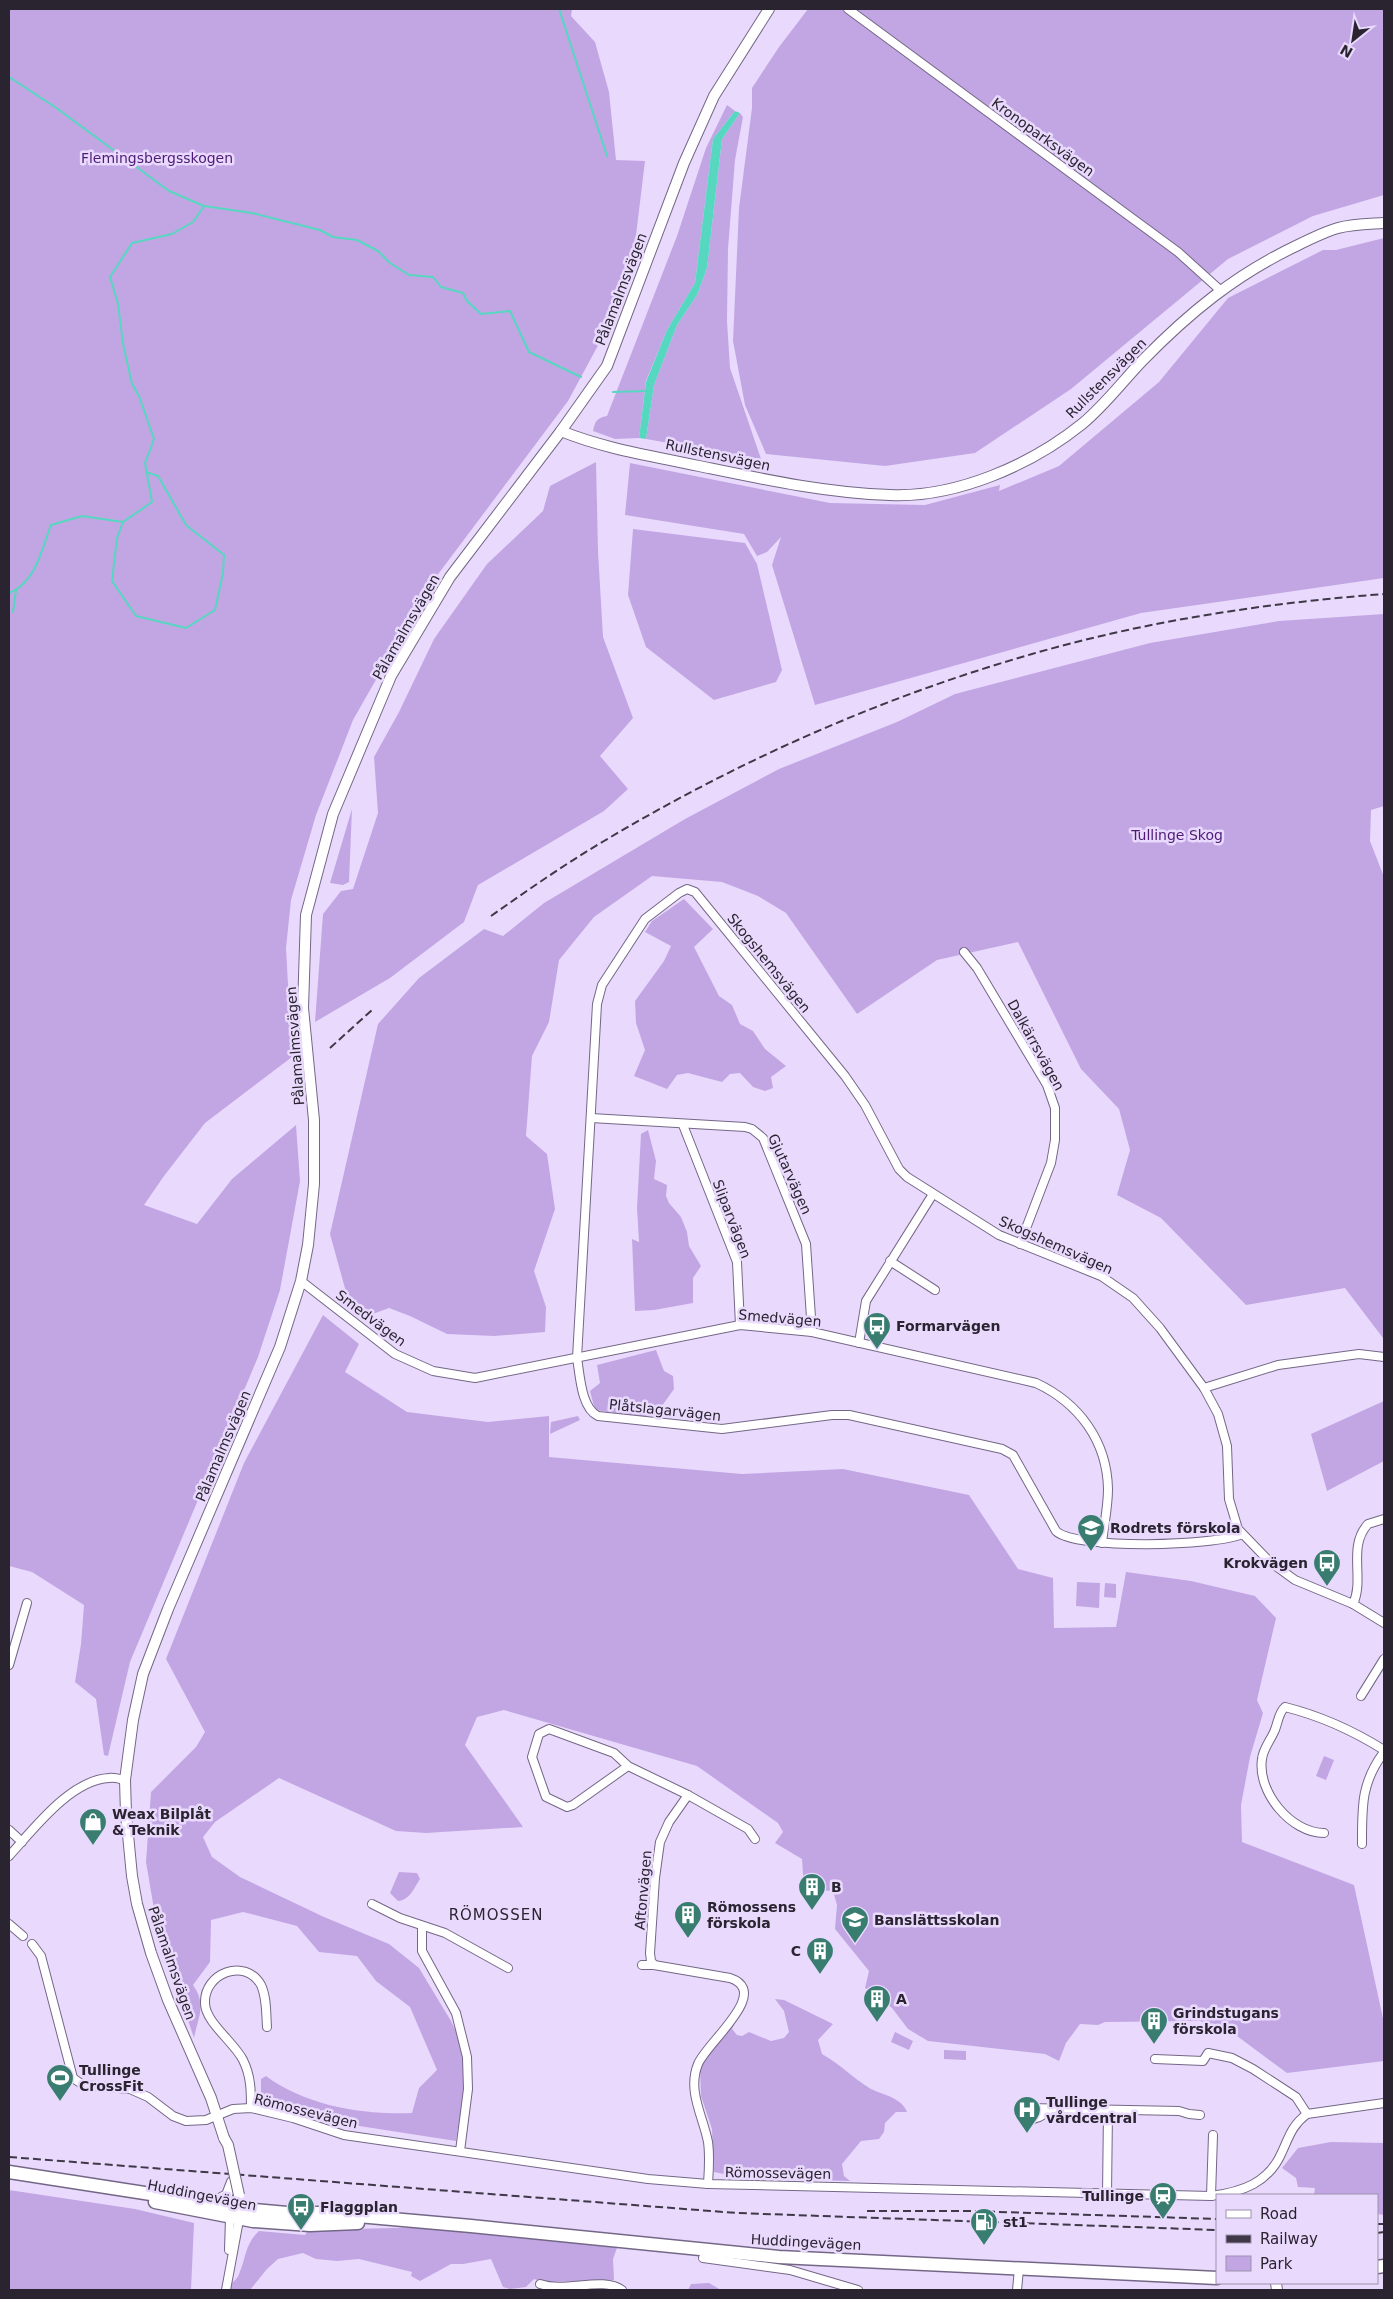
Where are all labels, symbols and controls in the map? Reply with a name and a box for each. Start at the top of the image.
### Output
north arrow [1328,15,1378,65]
text: N [1337,41,1356,61]
street label: Kronoparksvägen [989,95,1097,179]
park label: Flemingsbergsskogen [81,150,233,166]
street label: Pålamalmsvägen [592,231,650,347]
street label: Rullstensvägen [1063,335,1149,421]
street label: Rullstensvägen [664,436,772,474]
street label: Pålamalmsvägen [369,571,443,683]
park label: Tullinge Skog [1130,827,1223,843]
street label: Skogshemsvägen [724,910,814,1016]
street label: Pålamalmsvägen [283,986,307,1106]
street label: Dalkärrsvägen [1004,997,1068,1093]
street label: Gjutarvägen [765,1131,815,1217]
street label: Sliparvägen [710,1177,754,1261]
street label: Skogshemsvägen [997,1213,1115,1277]
street label: Smedvägen [333,1287,409,1349]
street label: Smedvägen [738,1306,822,1330]
bus stop icon: Formarvägen [862,1311,892,1350]
place label: Formarvägen [896,1318,1001,1334]
street label: Pålamalmsvägen [192,1388,254,1504]
street label: Plåtslagarvägen [608,1396,722,1424]
school or university icon: Rodrets förskola [1076,1513,1106,1552]
place label: Rodrets förskola [1110,1520,1240,1536]
bus stop icon: Krokvägen [1312,1548,1342,1587]
place label: Krokvägen [1223,1555,1308,1571]
place label: Weax Bilplåt & Teknik [112,1806,211,1838]
shop icon: Weax Bilplåt & Teknik [78,1807,108,1846]
street label: Aftonvägen [632,1849,654,1931]
building icon: B [797,1872,827,1911]
place label: B [831,1879,842,1895]
place label: Römossens förskola [707,1899,796,1931]
building icon: Römossens förskola [673,1900,703,1939]
street label: Pålamalmsvägen [145,1904,199,2022]
district label: RÖMOSSEN [449,1905,543,1924]
school or university icon: Banslättsskolan [840,1905,870,1944]
place label: Banslättsskolan [874,1912,999,1928]
building icon: C [805,1936,835,1975]
place label: C [791,1943,801,1959]
building icon: A [862,1984,892,2023]
place label: A [896,1991,907,2007]
place label: Grindstugans förskola [1173,2005,1279,2037]
building icon: Grindstugans förskola [1139,2006,1169,2045]
place label: Tullinge CrossFit [79,2062,144,2094]
sports icon: Tullinge CrossFit [45,2063,75,2102]
street label: Römossevägen [252,2090,360,2132]
place label: Tullinge vårdcentral [1046,2094,1137,2126]
hospital icon: Tullinge vårdcentral [1012,2095,1042,2134]
street label: Römossevägen [725,2164,831,2182]
street label: Huddingevägen [146,2177,258,2213]
station icon: Tullinge [1148,2181,1178,2220]
place label: Tullinge [1082,2188,1144,2204]
bus stop icon: Flaggplan [286,2192,316,2231]
legend [1216,2194,1378,2284]
place label: Flaggplan [320,2199,398,2215]
text: Road [1260,2205,1298,2223]
fuel station icon: st1 [969,2207,999,2246]
place label: st1 [1003,2214,1028,2230]
text: Railway [1260,2230,1318,2248]
street label: Huddingevägen [750,2231,862,2253]
text: Park [1260,2255,1293,2273]

